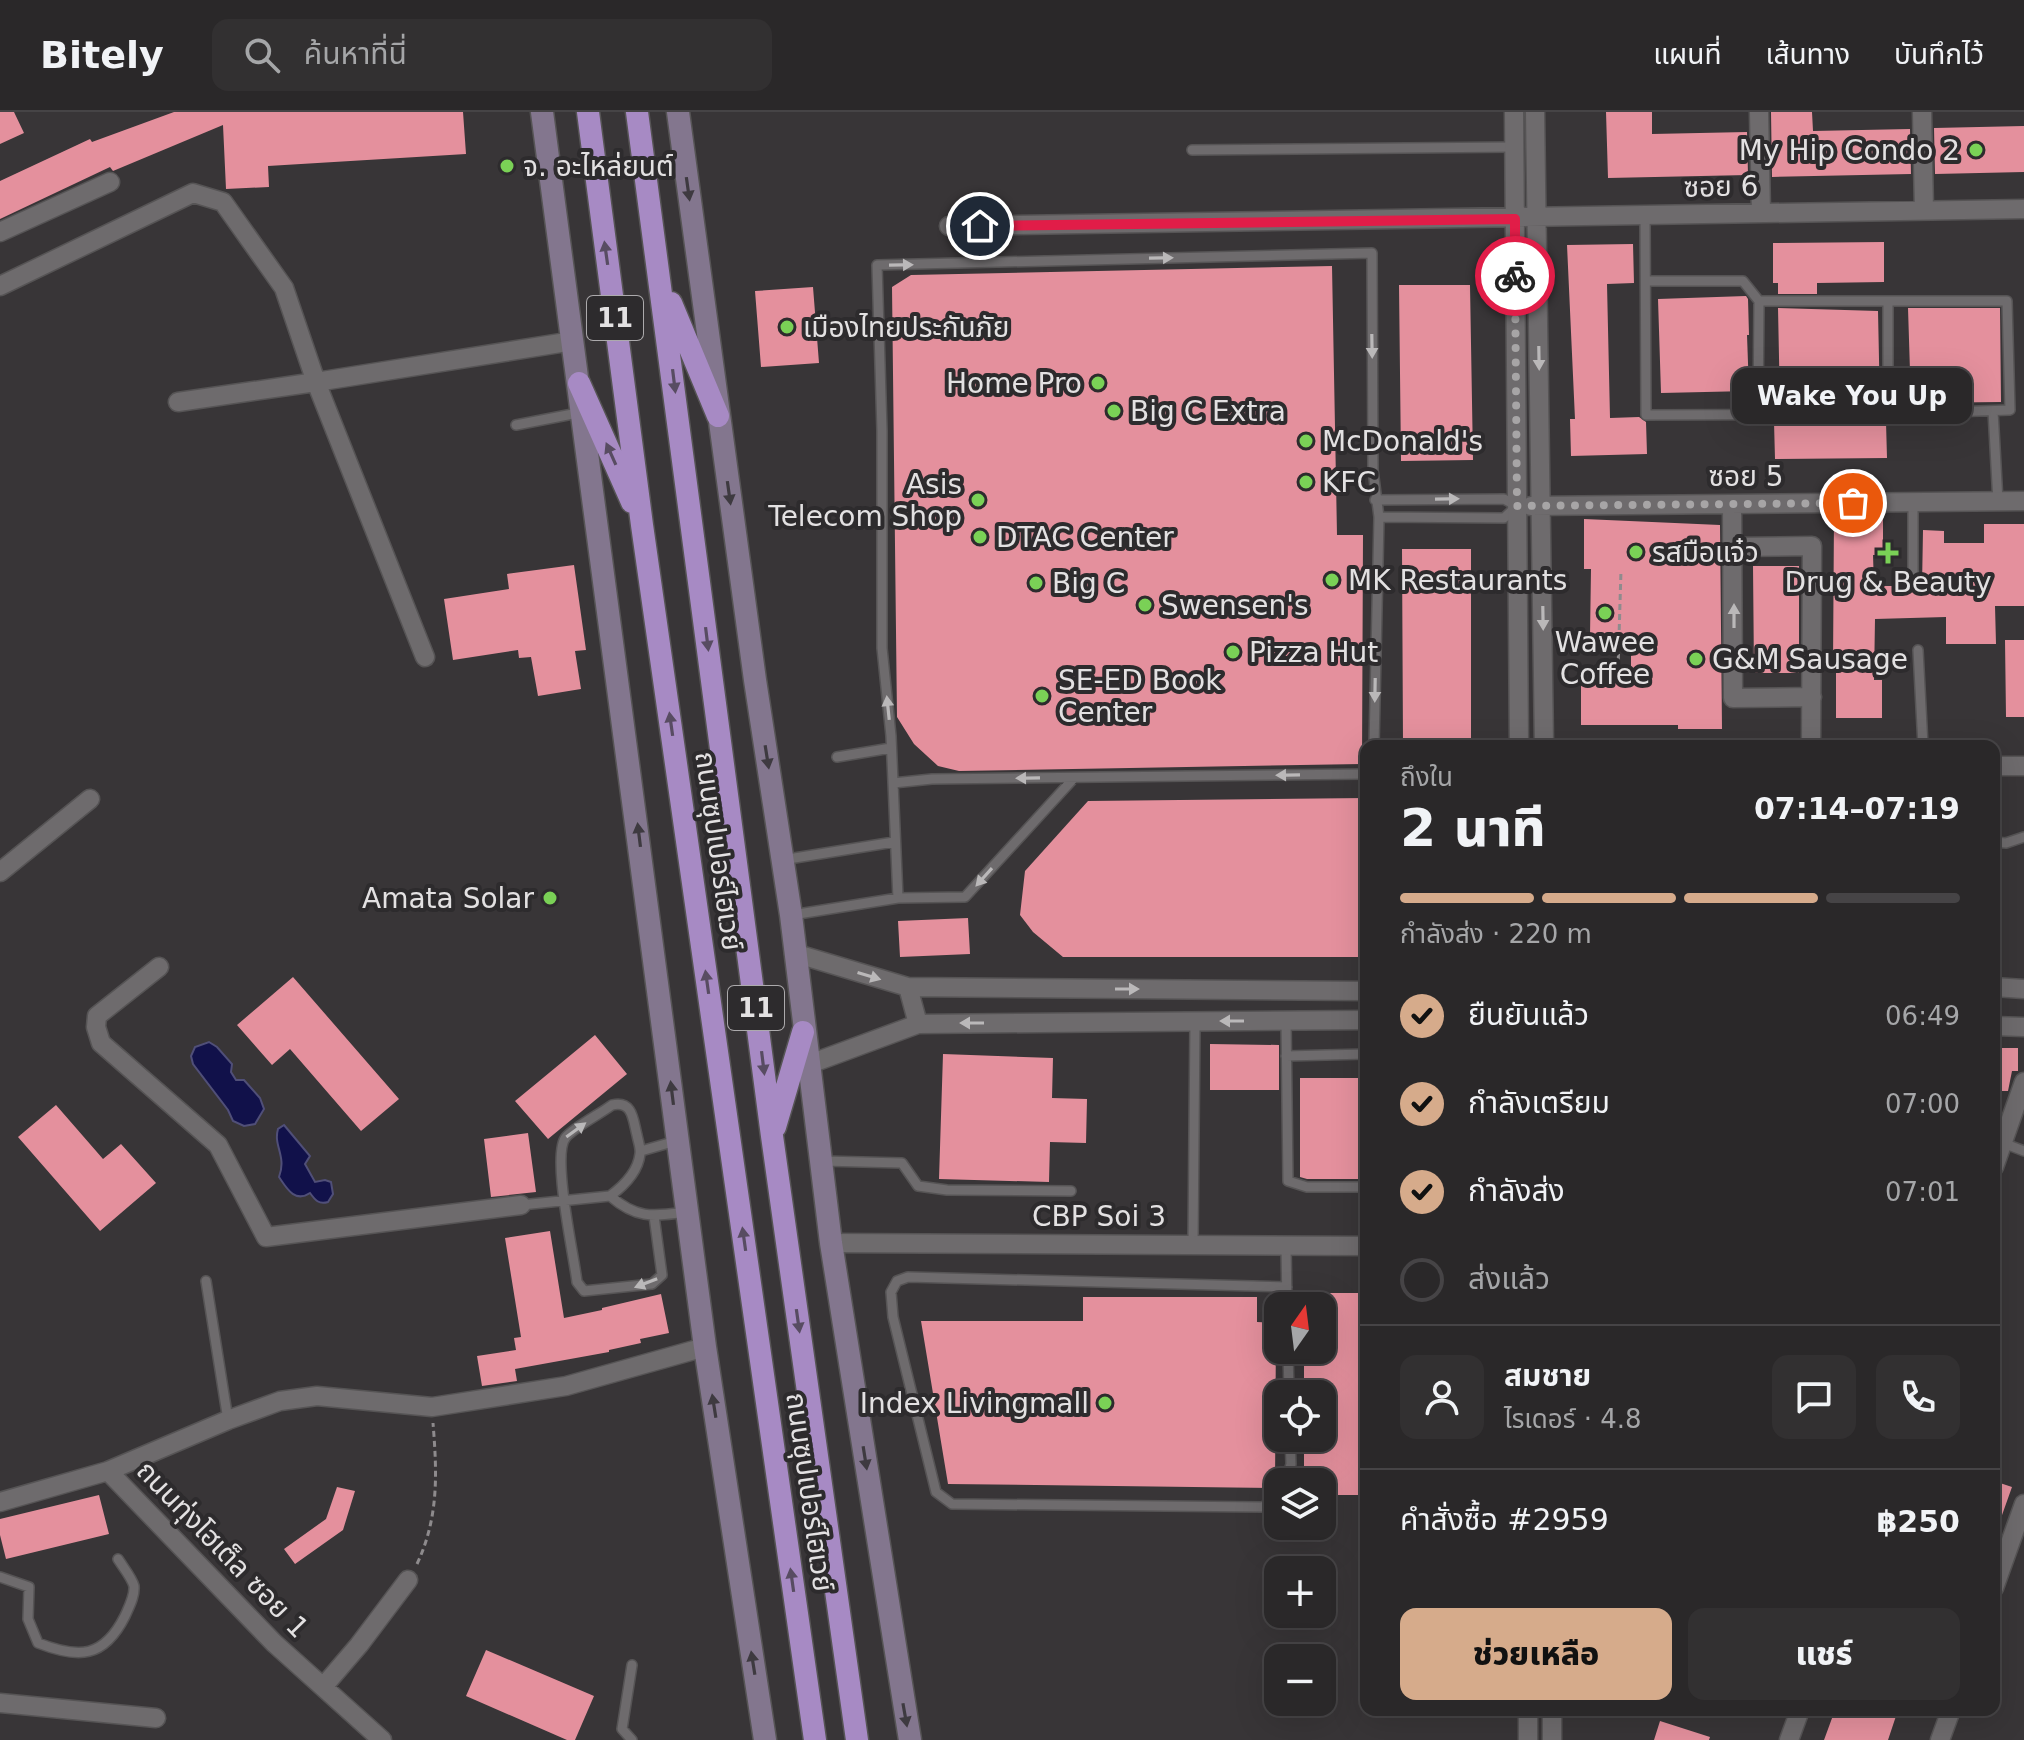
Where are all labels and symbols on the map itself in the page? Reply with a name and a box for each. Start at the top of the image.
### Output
place label: My Hip Condo 2 [1739,134,1960,167]
marker: My Hip Condo 2 [1967,141,1985,159]
place label: จ. อะไหล่ยนต์ [523,150,674,183]
marker: จ. อะไหล่ยนต์ [498,157,516,175]
street label: ซอย 6 [1683,169,1759,204]
one-way arrow [682,177,695,202]
pin [946,192,1014,260]
courier [1475,236,1555,316]
one-way arrow [599,240,612,265]
one-way arrow [1149,252,1174,264]
one-way arrow [889,258,914,271]
road number: 11 [587,296,643,340]
place label: เมืองไทยประกันภัย [803,311,1009,344]
marker: เมืองไทยประกันภัย [778,318,796,336]
one-way arrow [1366,334,1378,359]
one-way arrow [1532,346,1545,371]
place label: Home Pro [946,367,1082,400]
callout: Wake You Up [1733,367,1973,423]
one-way arrow [668,369,681,394]
marker: Home Pro [1089,374,1107,392]
place label: Big C Extra [1130,395,1286,428]
marker: Big C Extra [1105,402,1123,420]
place label: McDonald's [1322,425,1483,458]
marker: McDonald's [1297,432,1315,450]
one-way arrow [604,442,617,466]
street label: ซอย 5 [1709,460,1784,493]
place label: KFC [1322,466,1376,499]
place label: Asis Telecom Shop [767,468,962,533]
pin [1819,469,1887,537]
marker: KFC [1297,473,1315,491]
one-way arrow [723,481,736,506]
marker: Asis Telecom Shop [969,491,987,509]
one-way arrow [1435,493,1460,506]
place label: DTAC Center [996,521,1174,554]
marker: DTAC Center [971,528,989,546]
place label: รสมือแจ๋ว [1652,536,1759,569]
marker: รสมือแจ๋ว [1627,543,1645,561]
marker: Drug & Beauty [1879,544,1897,562]
place label: MK Restaurants [1348,564,1567,597]
place label: Drug & Beauty [1784,566,1992,599]
place label: Big C [1052,567,1125,600]
marker: MK Restaurants [1323,571,1341,589]
marker: Big C [1027,574,1045,592]
place label: Swensen's [1161,589,1309,622]
marker: Swensen's [1136,596,1154,614]
one-way arrow [1727,603,1740,628]
marker: Wawee Coffee [1596,604,1614,622]
one-way arrow [1536,606,1549,631]
place label: Wawee Coffee [1555,626,1655,691]
one-way arrow [701,627,714,652]
place label: Pizza Hut [1249,636,1378,669]
marker: Pizza Hut [1224,643,1242,661]
place label: G&M Sausage [1712,643,1908,676]
marker: G&M Sausage [1687,650,1705,668]
place label: SE-ED Book Center [1058,664,1222,729]
one-way arrow [1369,678,1381,703]
marker: SE-ED Book Center [1033,687,1051,705]
one-way arrow [881,695,894,720]
one-way arrow [664,711,677,736]
one-way arrow [761,745,774,770]
street label: ถนนซุปเปอร์ไฮเวย์ [688,749,749,953]
one-way arrow [1275,769,1300,781]
one-way arrow [1015,772,1040,784]
one-way arrow [632,822,645,847]
one-way arrow [976,866,993,886]
place label: Amata Solar [362,882,534,915]
marker: Amata Solar [541,889,559,907]
one-way arrow [700,969,713,994]
one-way arrow [857,970,881,983]
one-way arrow [1115,983,1140,995]
road number: 11 [728,986,784,1030]
one-way arrow [1219,1015,1244,1027]
one-way arrow [959,1017,984,1030]
one-way arrow [757,1051,770,1076]
one-way arrow [666,1080,679,1105]
one-way arrow [566,1123,587,1138]
street label: CBP Soi 3 [1032,1200,1166,1233]
one-way arrow [737,1226,750,1251]
one-way arrow [634,1277,658,1290]
north arrow [1264,1292,1336,1364]
one-way arrow [792,1309,805,1334]
place label: Index Livingmall [860,1387,1089,1420]
street label: ถนนซุปเปอร์ไฮเวย์ [779,1390,840,1594]
one-way arrow [707,1393,720,1418]
marker: Index Livingmall [1096,1394,1114,1412]
one-way arrow [859,1446,872,1471]
street label: ถนนทุ่งโฮเต็ล ซอย 1 [130,1454,315,1645]
one-way arrow [785,1567,798,1592]
one-way arrow [746,1650,759,1675]
one-way arrow [900,1703,912,1728]

